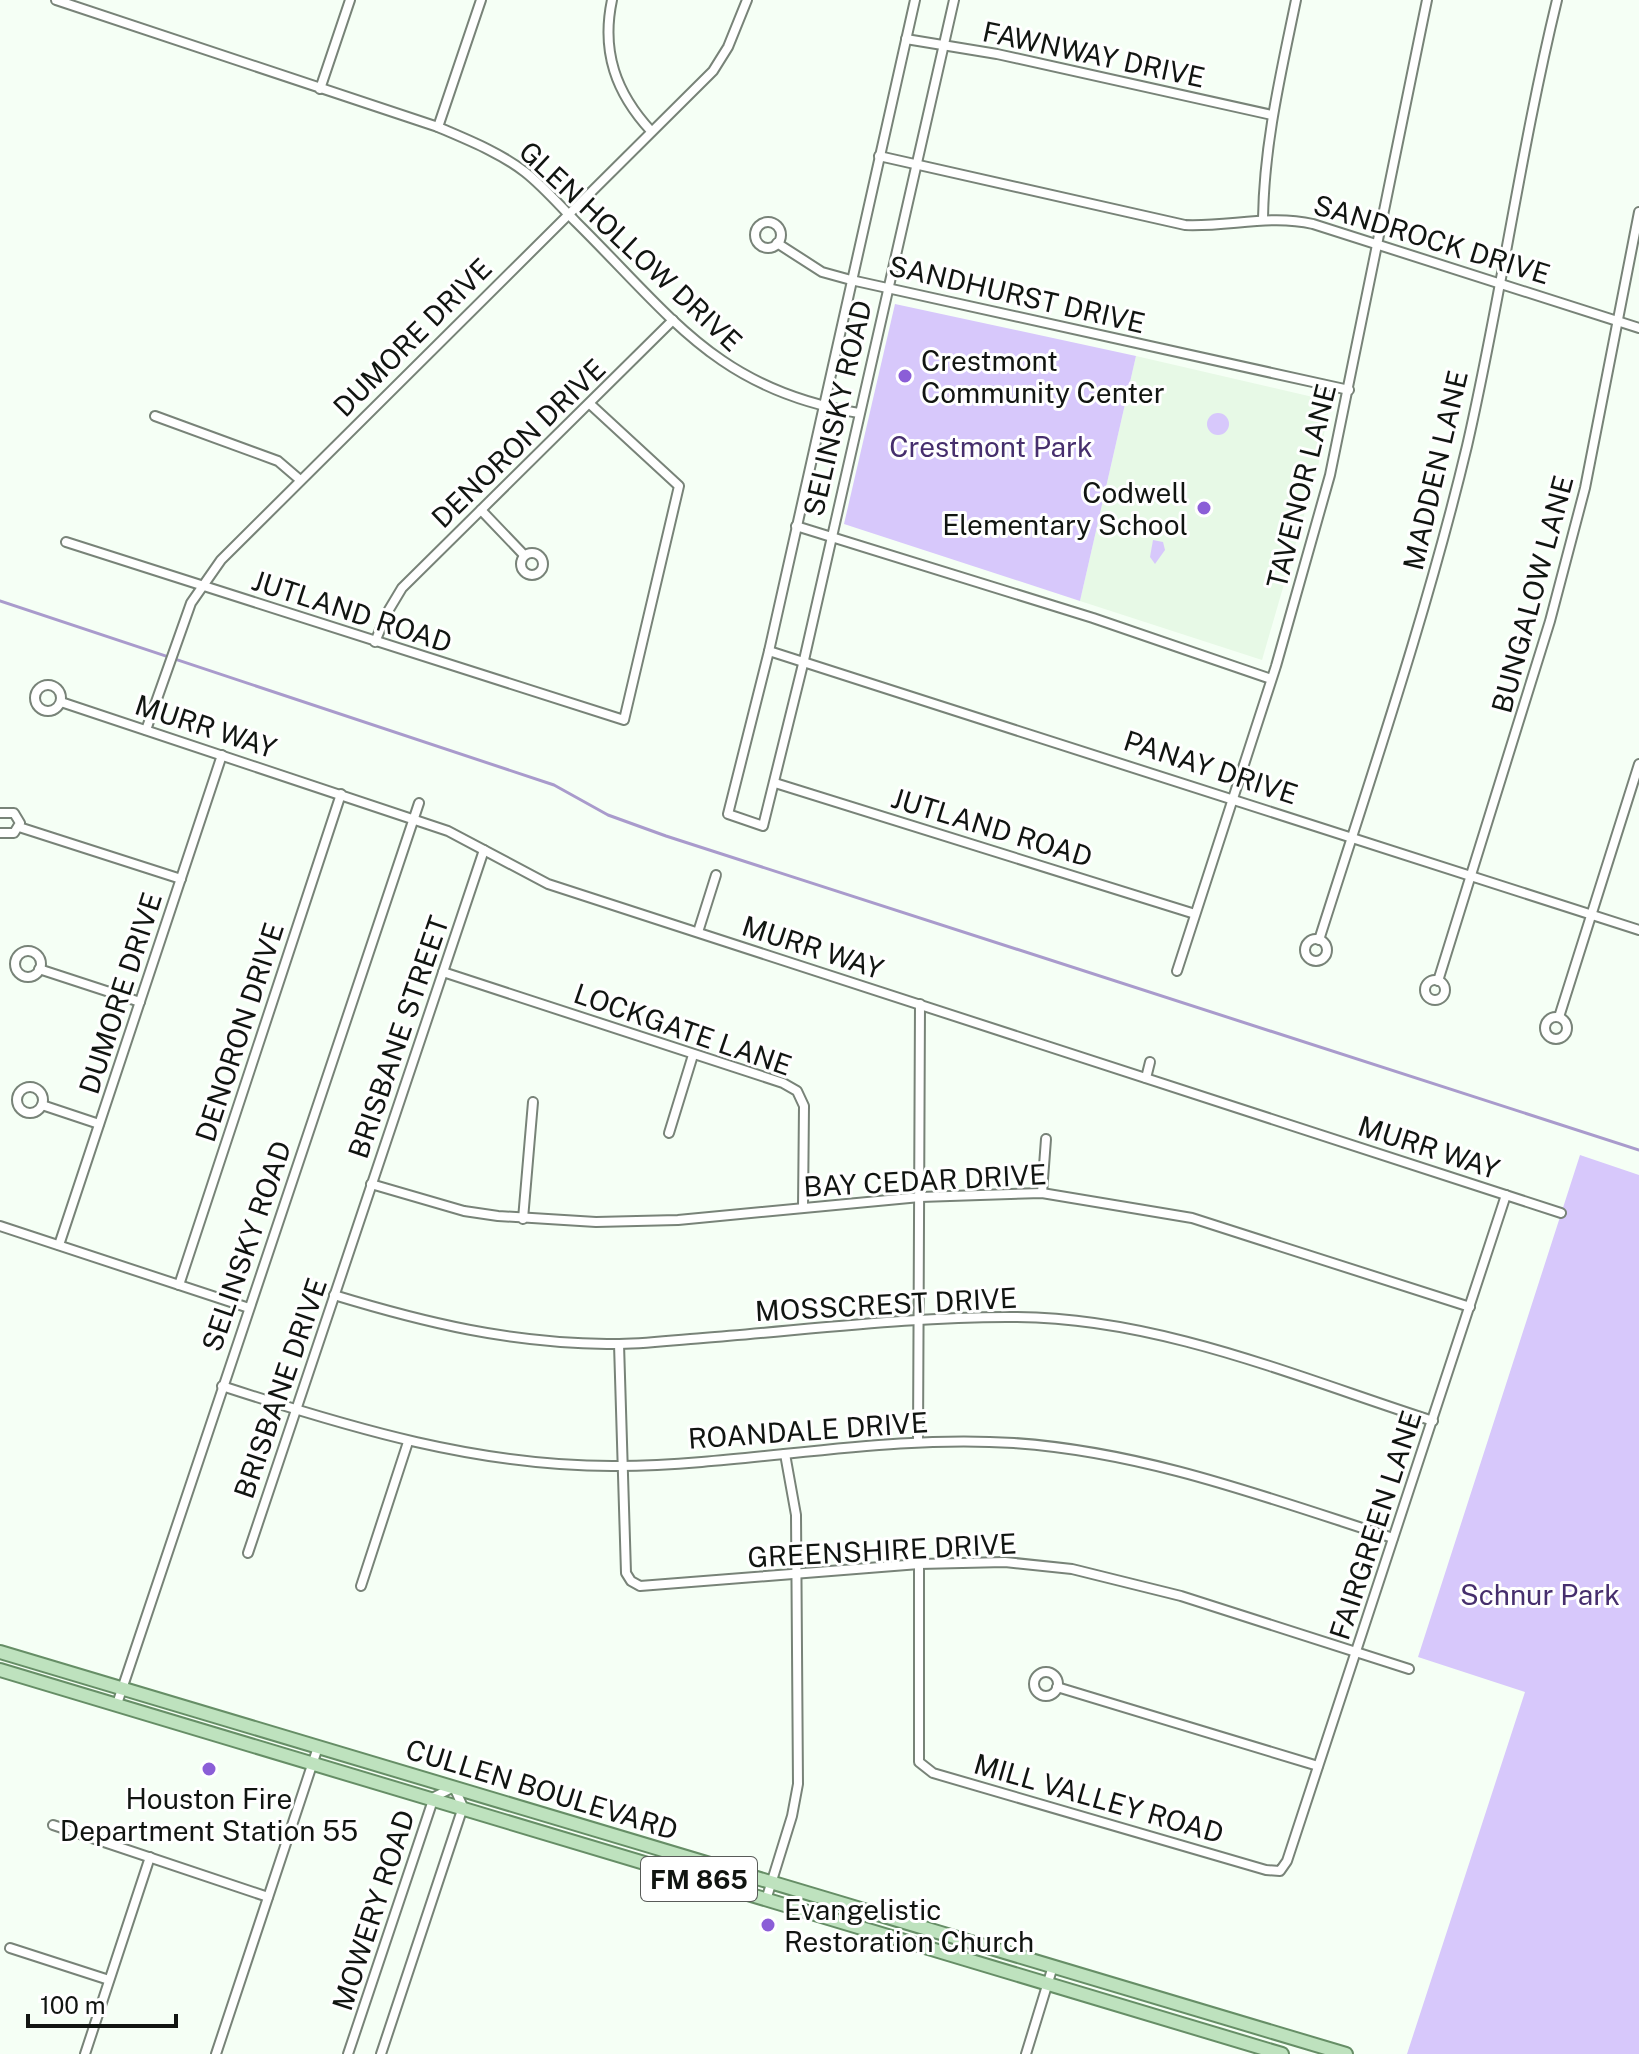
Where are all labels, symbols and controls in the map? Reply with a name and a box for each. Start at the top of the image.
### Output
street label: FAWNWAY DRIVE [980,14,1208,94]
street label: GLEN HOLLOW DRIVE [513,134,749,358]
street label: SANDROCK DRIVE [1310,187,1554,291]
street label: SANDHURST DRIVE [886,248,1148,340]
street label: DUMORE DRIVE [326,251,498,423]
street label: SELINSKY ROAD [796,297,878,519]
place label: Crestmont Community Center [921,344,1165,409]
street label: DENORON DRIVE [424,352,612,534]
marker: Crestmont Community Center [896,367,914,385]
street label: MADDEN LANE [1396,367,1474,573]
street label: TAVENOR LANE [1260,380,1342,592]
park label: Crestmont Park [889,430,1093,463]
street label: BUNGALOW LANE [1484,472,1580,716]
place label: Codwell Elementary School [942,476,1188,541]
marker: Codwell Elementary School [1195,499,1213,517]
street label: JUTLAND ROAD [248,563,456,659]
street label: MURR WAY [131,688,281,764]
street label: PANAY DRIVE [1120,723,1302,811]
street label: JUTLAND ROAD [888,781,1096,873]
street label: DUMORE DRIVE [72,888,168,1098]
street label: MURR WAY [738,909,888,985]
street label: BRISBANE STREET [341,911,455,1163]
street label: DENORON DRIVE [188,918,290,1146]
street label: LOCKGATE LANE [570,976,796,1082]
street label: MURR WAY [1354,1109,1504,1185]
street label: SELINSKY ROAD [195,1136,297,1356]
street label: BAY CEDAR DRIVE [803,1157,1047,1203]
street label: BRISBANE DRIVE [227,1274,333,1502]
street label: MOSSCREST DRIVE [754,1281,1018,1327]
street label: ROANDALE DRIVE [687,1405,929,1455]
street label: FAIRGREEN LANE [1322,1406,1428,1644]
street label: GREENSHIRE DRIVE [747,1526,1017,1574]
park label: Schnur Park [1460,1578,1620,1611]
street label: CULLEN BOULEVARD [402,1732,682,1846]
street label: MILL VALLEY ROAD [970,1747,1228,1849]
marker: Houston Fire Department Station 55 [200,1760,218,1778]
place label: Houston Fire Department Station 55 [60,1782,358,1847]
street label: MOWERY ROAD [325,1806,421,2014]
road number: FM 865 [641,1857,757,1901]
place label: Evangelistic Restoration Church [784,1893,1034,1958]
marker: Evangelistic Restoration Church [759,1916,777,1934]
scale bar [28,1978,176,2028]
text: 100 m [40,1991,106,2019]

